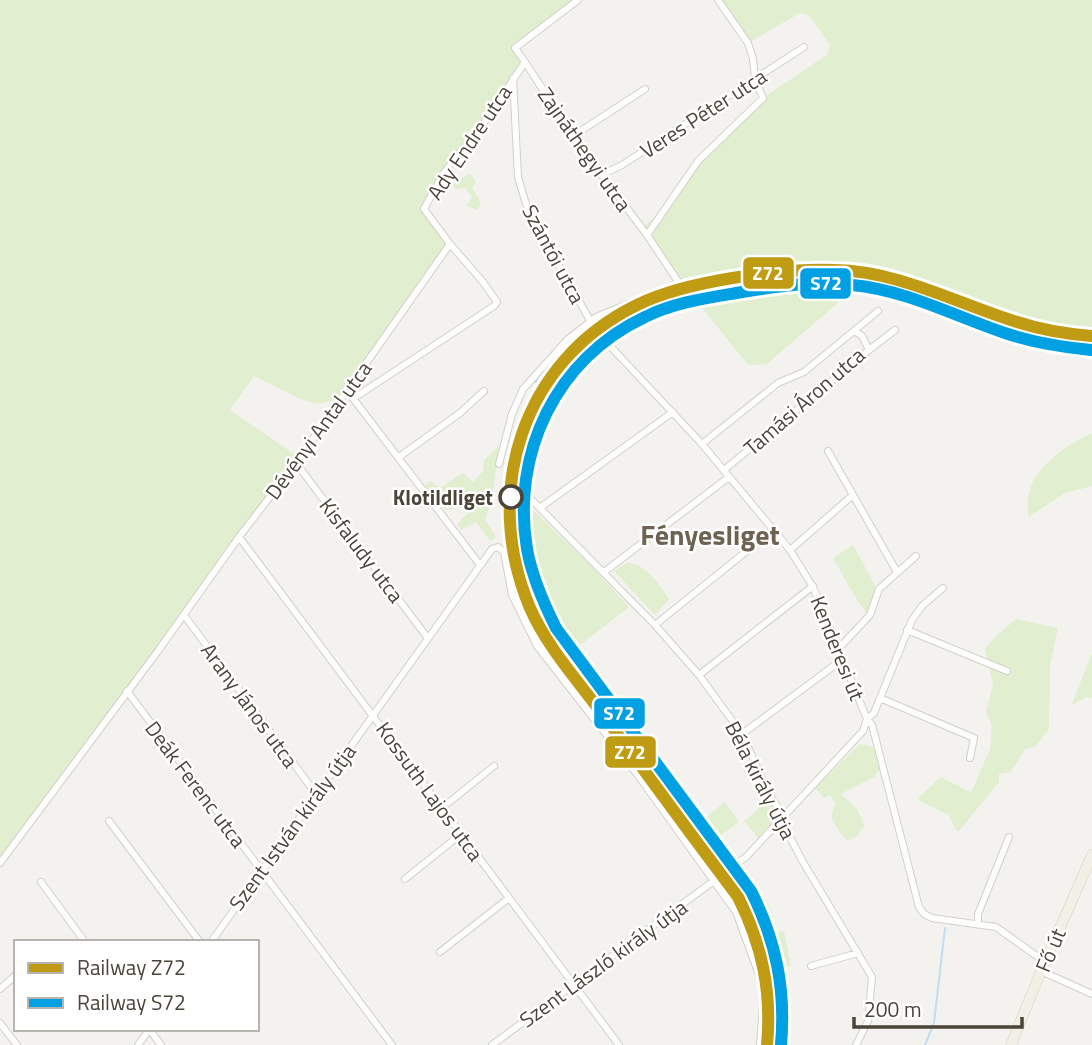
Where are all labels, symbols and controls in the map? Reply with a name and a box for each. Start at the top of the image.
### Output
street label: Veres Péter utca [633,60,773,166]
street label: Ady Endre utca [419,78,520,206]
street label: Zajnáthegyi utca [530,80,640,218]
street label: Szántói utca [514,199,594,310]
line badge: Z72 [742,256,795,290]
text: Z72 [752,258,784,287]
line badge: S72 [799,267,852,300]
text: S72 [810,268,842,297]
street label: Tamási Áron utca [736,339,872,463]
street label: Dévényi Antal utca [257,354,380,506]
place label: Klotildliget [393,481,493,513]
marker: Klotildliget [499,485,523,509]
street label: Kisfaludy utca [312,491,412,609]
district label: Fényesliget [640,513,780,556]
street label: Kenderesi út [802,591,874,706]
street label: Arany János utca [194,636,307,775]
line badge: S72 [593,697,646,730]
text: S72 [603,698,635,727]
street label: Deák Ferenc utca [138,714,255,855]
street label: Kossuth Lajos utca [368,715,492,868]
street label: Béla király útja [717,715,805,845]
line badge: Z72 [604,735,657,769]
street label: Szent István király útja [221,737,364,917]
text: Z72 [614,737,646,766]
street label: Szent László király útja [512,891,694,1035]
street label: Fő út [1026,923,1074,977]
legend [14,940,259,1031]
text: Railway Z72 [77,951,186,983]
text: Railway S72 [77,986,186,1018]
scale bar [854,986,1022,1030]
text: 200 m [864,993,921,1025]

